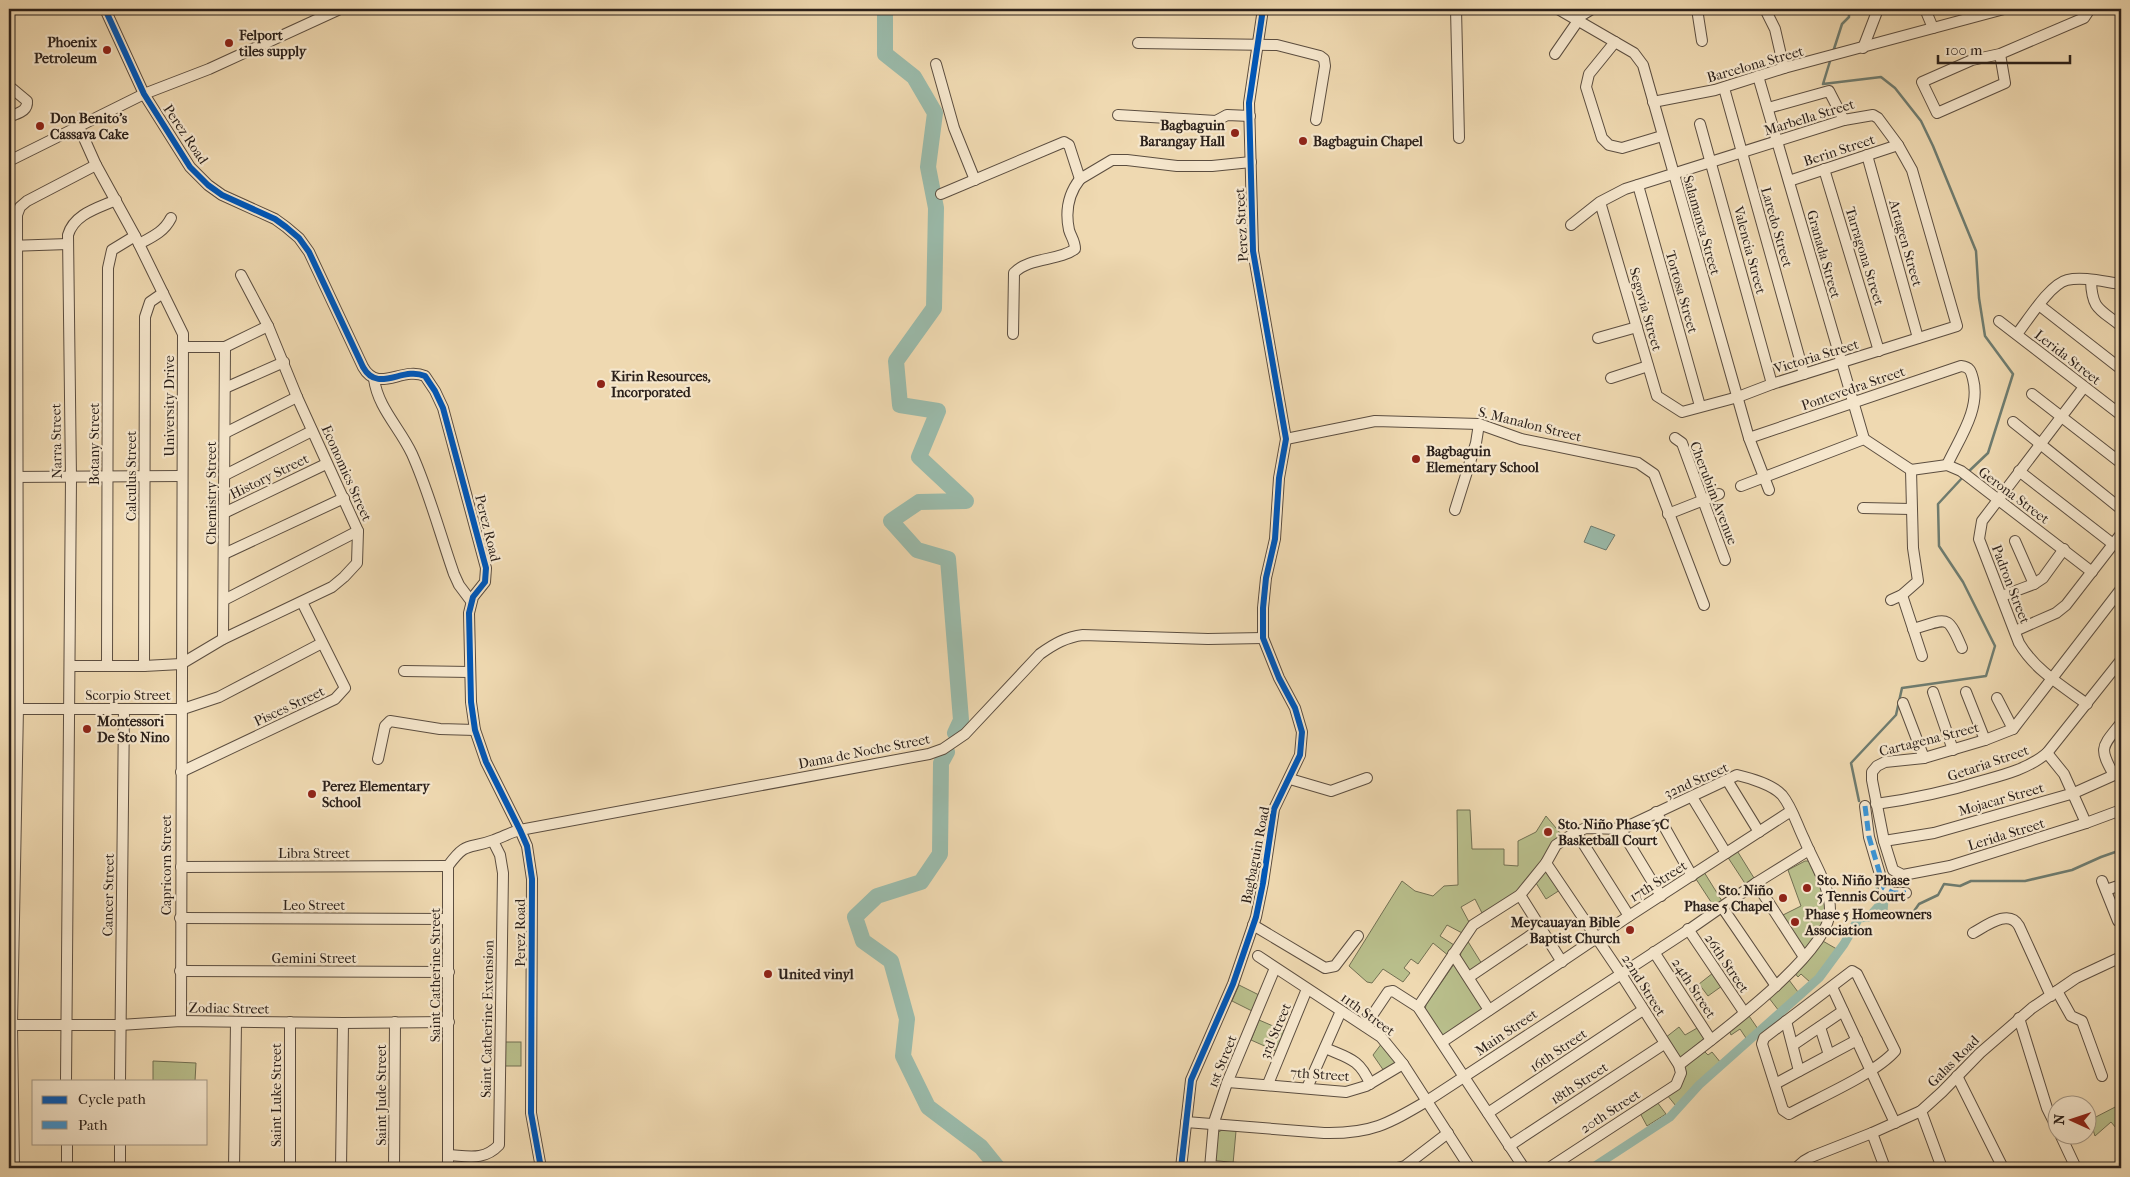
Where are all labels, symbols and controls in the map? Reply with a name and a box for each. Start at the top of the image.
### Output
place label: Felport tiles supply [238,27,308,60]
scale bar [1938,32,2070,64]
place label: Phoenix Petroleum [34,34,98,67]
marker: Felport tiles supply [223,37,235,49]
text: 100 m [1945,41,1983,59]
street label: Barcelona Street [1705,43,1805,86]
marker: Phoenix Petroleum [101,44,113,56]
street label: Marbella Street [1762,96,1856,139]
street label: Perez Road [159,101,212,168]
place label: Don Benito's Cassava Cake [50,110,129,143]
place label: Bagbaguin Barangay Hall [1139,117,1226,150]
marker: Don Benito's Cassava Cake [34,120,46,132]
marker: Bagbaguin Barangay Hall [1229,127,1241,139]
street label: Berin Street [1801,131,1877,170]
place label: Bagbaguin Chapel [1313,133,1423,150]
marker: Bagbaguin Chapel [1297,135,1309,147]
street label: Salamanca Street [1679,173,1724,277]
street label: Laredo Street [1757,185,1796,269]
street label: Perez Street [1231,188,1252,262]
street label: Artagen Street [1885,197,1926,288]
street label: Valencia Street [1729,203,1769,296]
street label: Tarragona Street [1841,205,1888,307]
street label: Granada Street [1803,208,1844,300]
street label: Tortosa Street [1662,249,1701,335]
street label: Segovia Street [1625,265,1666,353]
street label: Lerida Street [2031,326,2104,389]
street label: Victoria Street [1771,336,1861,378]
street label: University Drive [161,355,178,457]
street label: Pontevedra Street [1799,363,1907,414]
place label: Kirin Resources, Incorporated [611,368,711,401]
marker: Kirin Resources, Incorporated [595,378,607,390]
street label: Narra Street [47,403,66,479]
street label: Botany Street [86,403,103,485]
street label: S. Manalon Street [1477,403,1583,446]
street label: Economics Street [318,422,375,524]
street label: Calculus Street [123,431,140,521]
street label: Cherubim Avenue [1686,439,1741,547]
street label: Chemistry Street [203,441,220,545]
place label: Bagbaguin Elementary School [1426,443,1539,476]
street label: History Street [227,450,311,503]
marker: Bagbaguin Elementary School [1410,453,1422,465]
street label: Gerona Street [1975,463,2052,528]
street label: Perez Road [471,493,504,564]
street label: Padron Street [1988,542,2033,626]
street label: Pisces Street [251,683,327,730]
street label: Scorpio Street [85,687,171,704]
place label: Montessori De Sto Nino [96,713,170,746]
street label: Cartagena Street [1877,719,1981,760]
marker: Montessori De Sto Nino [81,723,93,735]
street label: Dama de Noche Street [797,730,932,773]
street label: Getaria Street [1945,742,2031,785]
street label: 32nd Street [1661,759,1731,802]
place label: Perez Elementary School [322,778,431,811]
street label: Mojacar Street [1956,779,2046,820]
marker: Perez Elementary School [306,788,318,800]
street label: Bagbaguin Road [1238,805,1273,905]
street label: Capricorn Street [158,815,175,915]
street label: Lerida Street [1966,815,2047,854]
place label: Sto. Niño Phase 5C Basketball Court [1558,816,1669,849]
marker: Sto. Niño Phase 5C Basketball Court [1542,826,1554,838]
street label: Libra Street [278,845,350,862]
street label: Cancer Street [99,853,118,937]
street label: 17th Street [1626,857,1690,906]
place label: Sto. Niño Phase 5 Tennis Court [1817,872,1910,905]
place label: Sto. Niño Phase 5 Chapel [1684,882,1773,915]
marker: Sto. Niño Phase 5 Tennis Court [1801,882,1813,894]
marker: Sto. Niño Phase 5 Chapel [1777,892,1789,904]
street label: Leo Street [283,897,345,914]
street label: Perez Road [512,899,529,967]
place label: Phase 5 Homeowners Association [1804,906,1933,939]
street label: Saint Catherine Street [427,908,444,1042]
place label: Meycauayan Bible Baptist Church [1510,914,1621,947]
marker: Phase 5 Homeowners Association [1789,916,1801,928]
marker: Meycauayan Bible Baptist Church [1624,924,1636,936]
street label: 26th Street [1701,931,1753,996]
street label: Saint Catherine Extension [478,940,497,1098]
street label: Gemini Street [272,950,356,967]
street label: 22nd Street [1618,951,1669,1019]
street label: 24th Street [1668,955,1719,1022]
place label: United vinyl [777,966,854,983]
marker: United vinyl [762,968,774,980]
street label: 11th Street [1337,989,1398,1040]
street label: Zodiac Street [188,999,270,1018]
street label: 3rd Street [1256,1001,1295,1062]
street label: Main Street [1472,1005,1541,1059]
street label: 16th Street [1526,1025,1590,1076]
street label: 1st Street [1204,1032,1241,1090]
street label: Galas Road [1924,1032,1983,1091]
street label: Saint Luke Street [268,1043,285,1147]
street label: Saint Jude Street [373,1044,390,1146]
street label: 18th Street [1547,1059,1611,1108]
street label: 7th Street [1290,1064,1350,1085]
legend [32,1080,208,1144]
street label: 20th Street [1577,1086,1643,1137]
text: Cycle path [78,1090,146,1108]
north arrow [2048,1094,2098,1144]
text: N [2051,1113,2068,1125]
text: Path [78,1116,108,1134]

